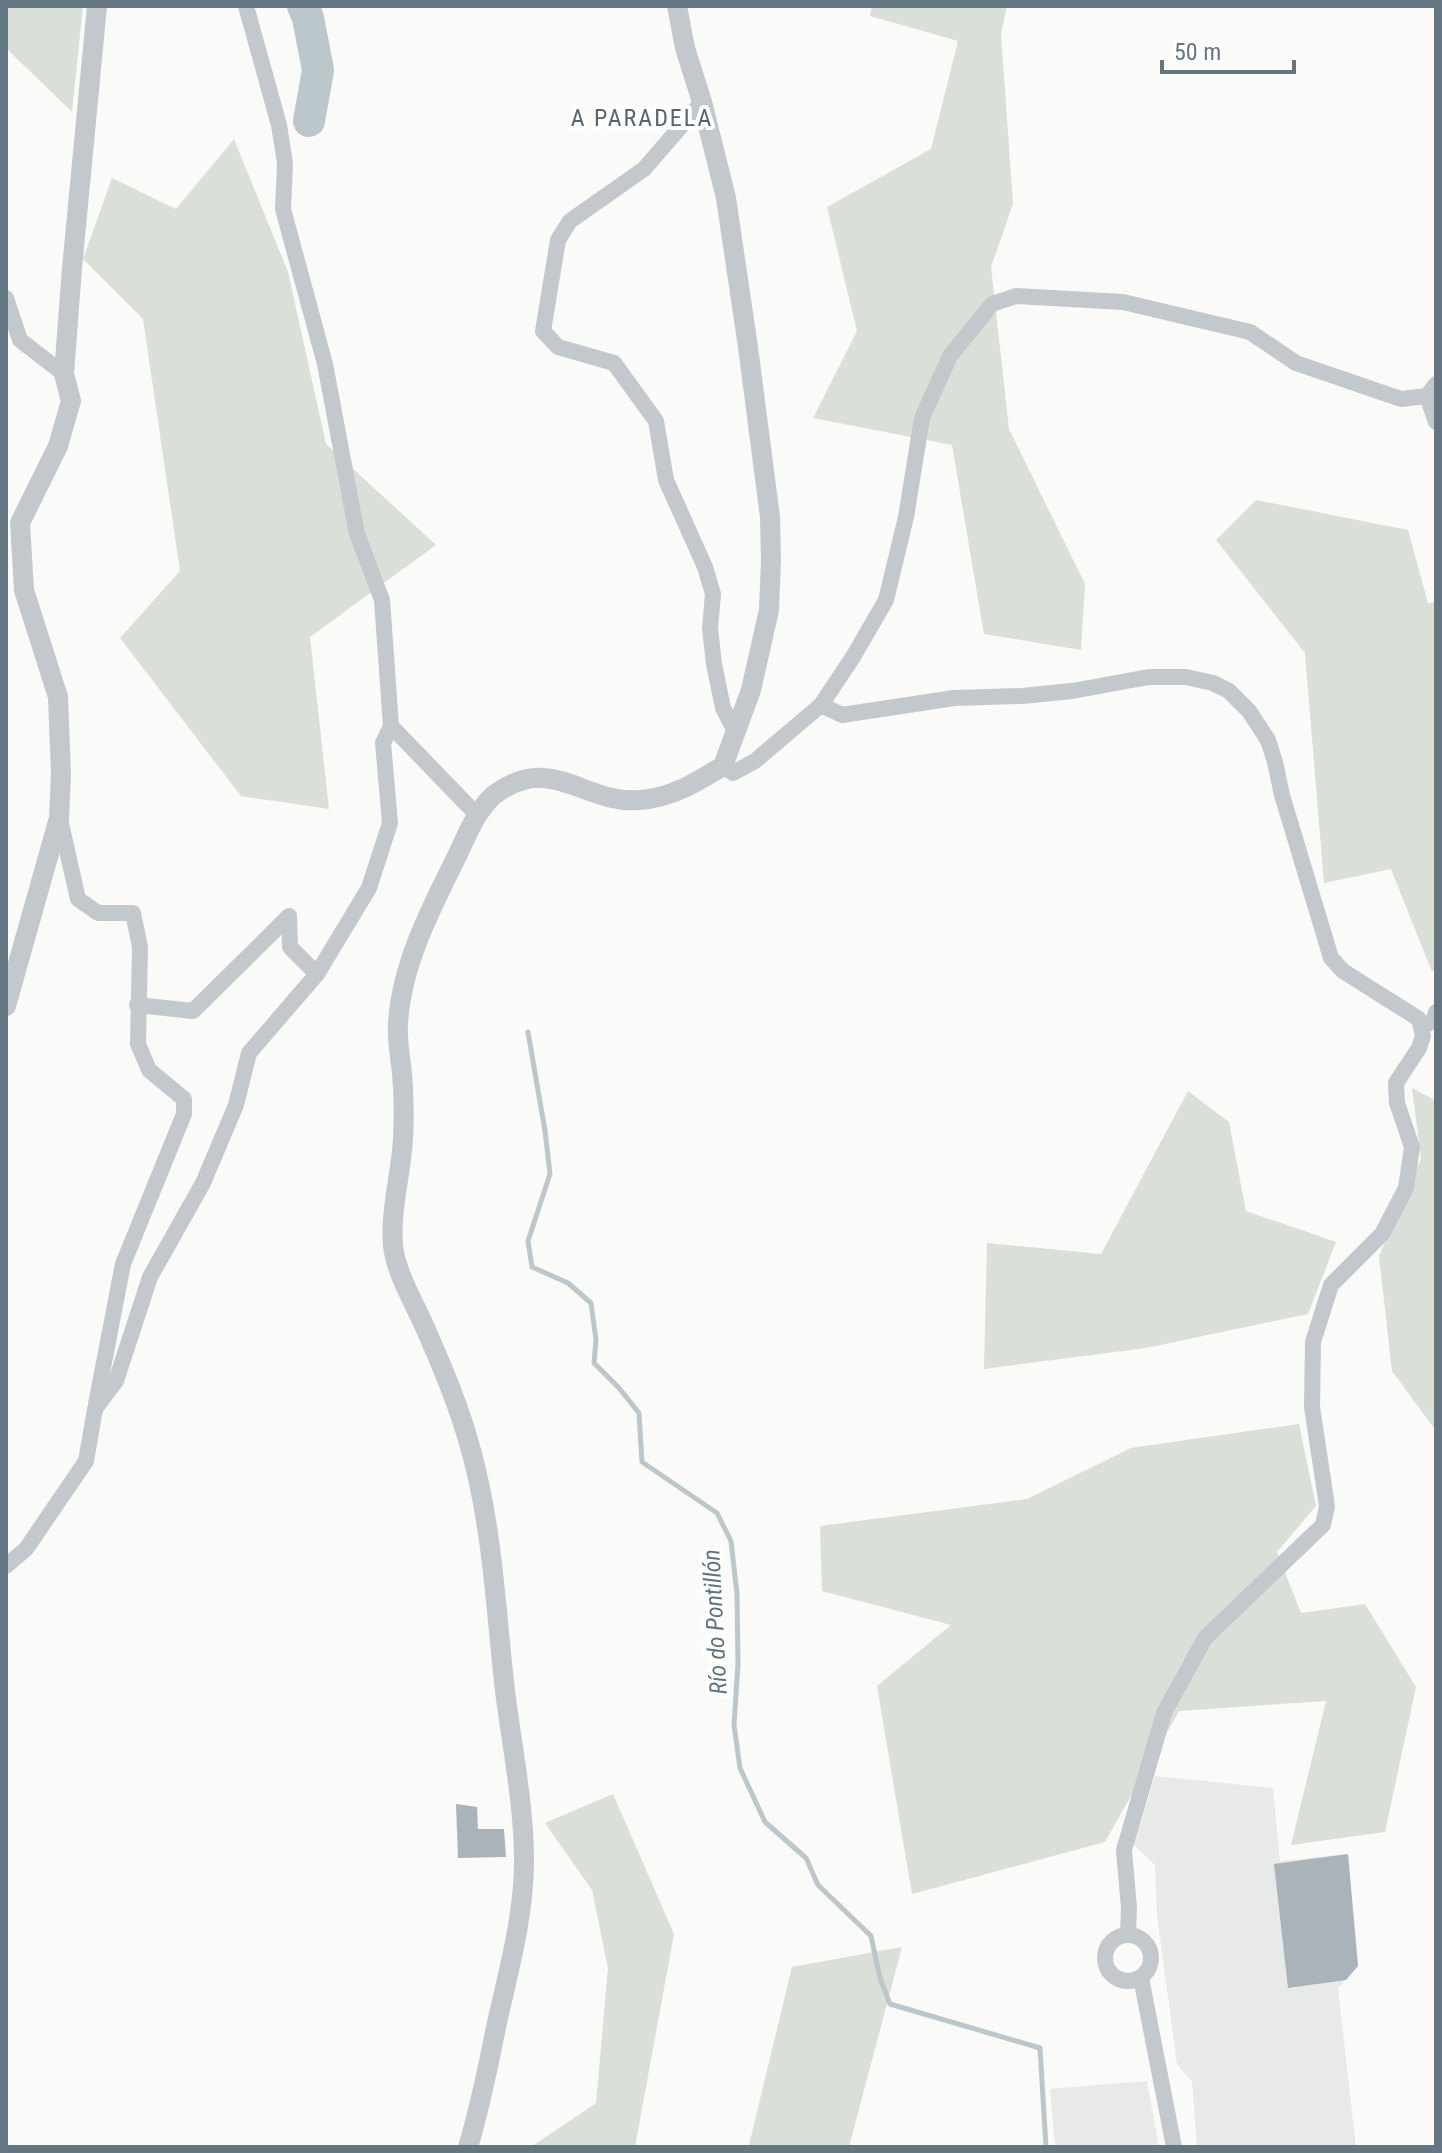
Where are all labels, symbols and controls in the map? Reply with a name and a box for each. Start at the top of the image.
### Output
scale bar [1162,24,1294,74]
text: 50 m [1174,38,1221,66]
district label: A PARADELA [571,104,713,132]
water label: Río do Pontillón [697,1549,733,1695]

